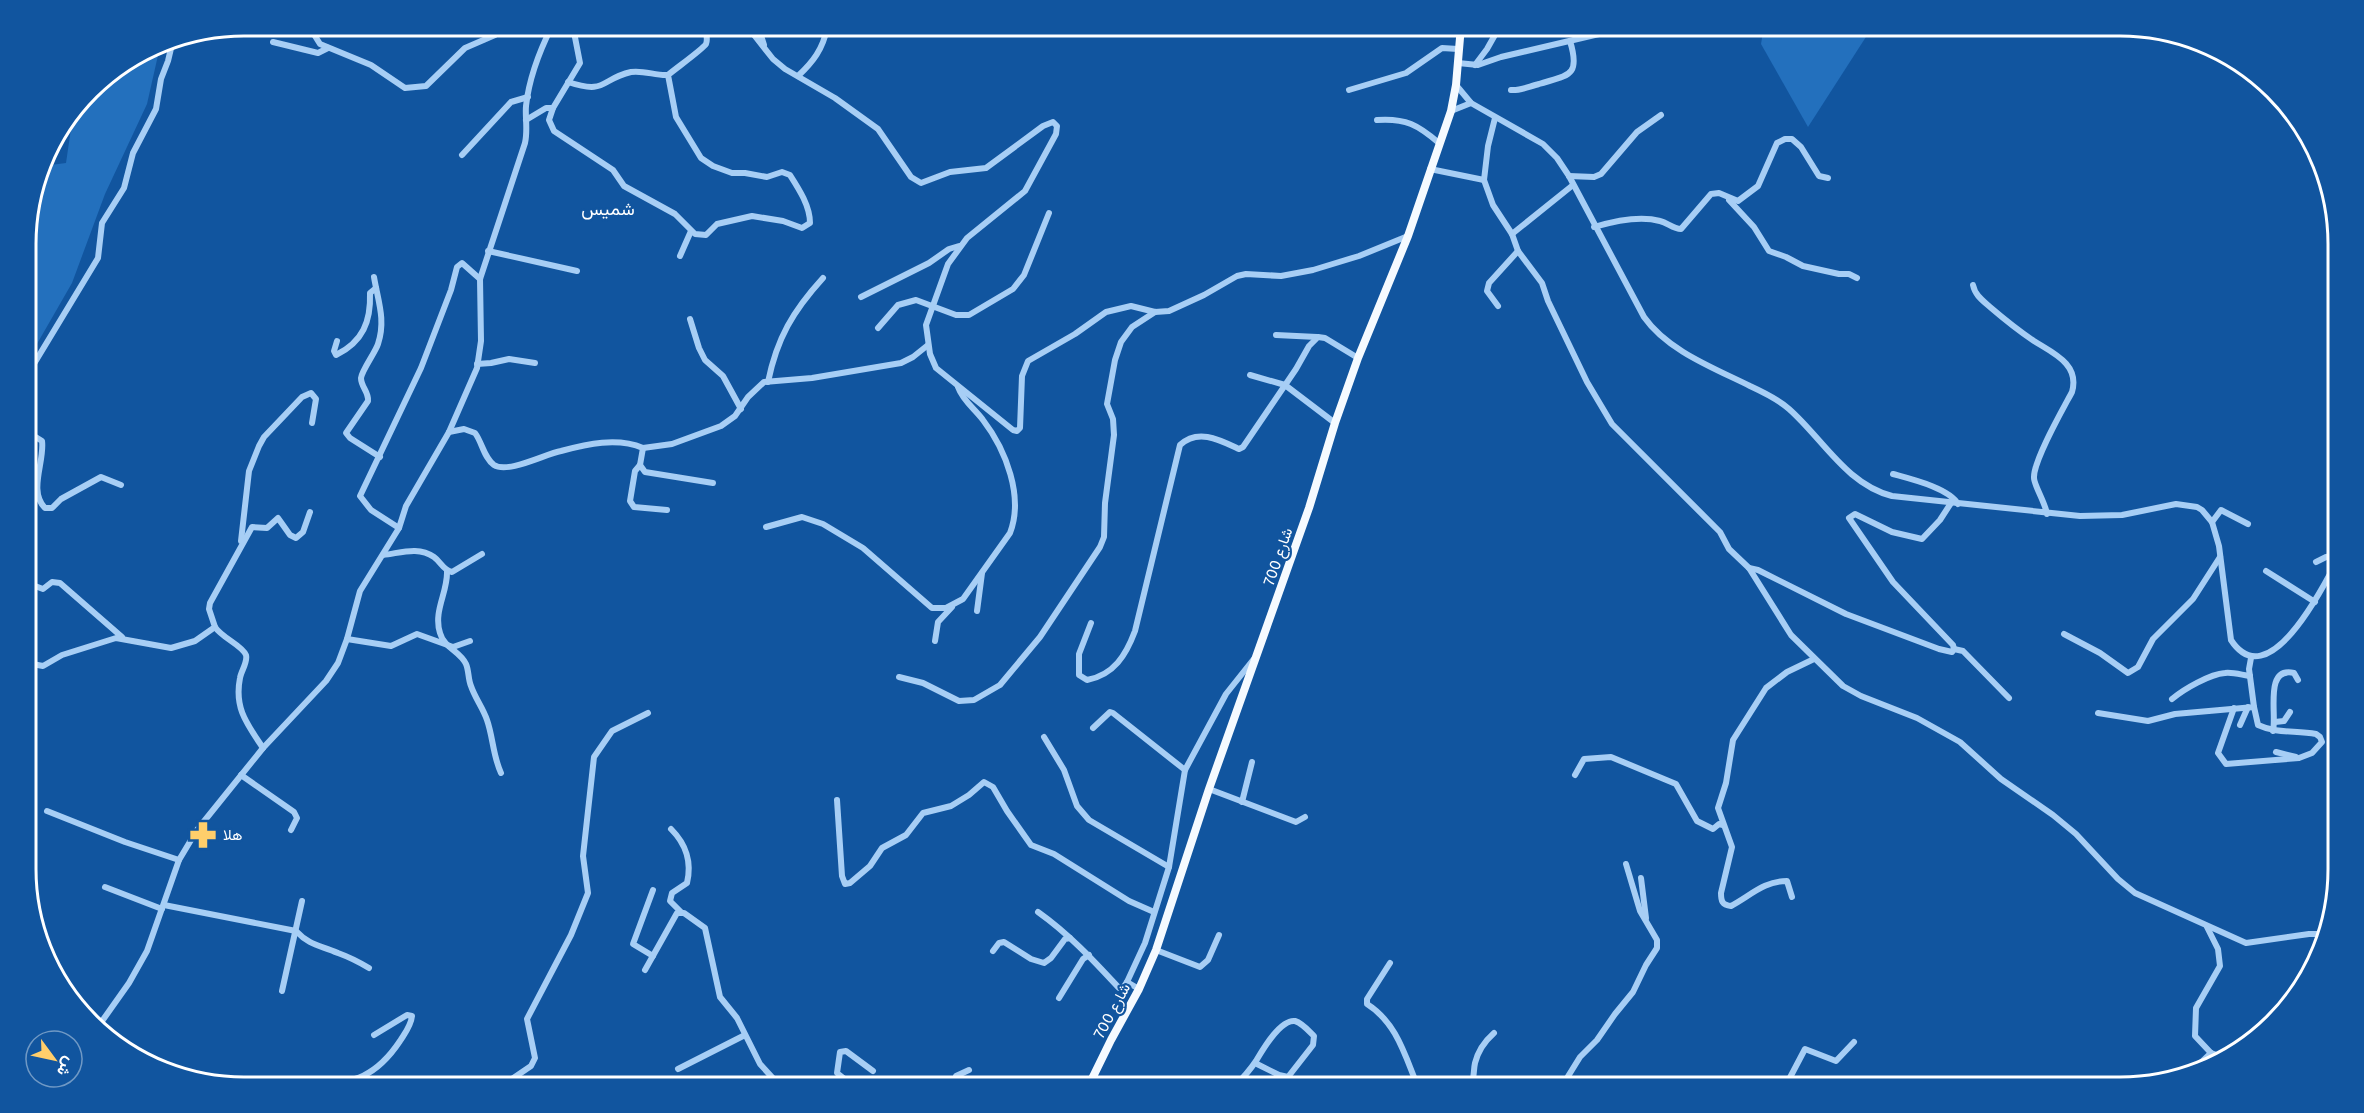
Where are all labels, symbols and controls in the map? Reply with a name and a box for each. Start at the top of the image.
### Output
district label: شميس [581,199,635,222]
street label: شارع 700 [1261,526,1298,589]
pharmacy icon: هلا [188,820,218,850]
place label: هلا [223,827,242,846]
street label: شارع 700 [1091,981,1136,1043]
north arrow [24,1029,84,1089]
text: ش [51,1053,79,1080]

